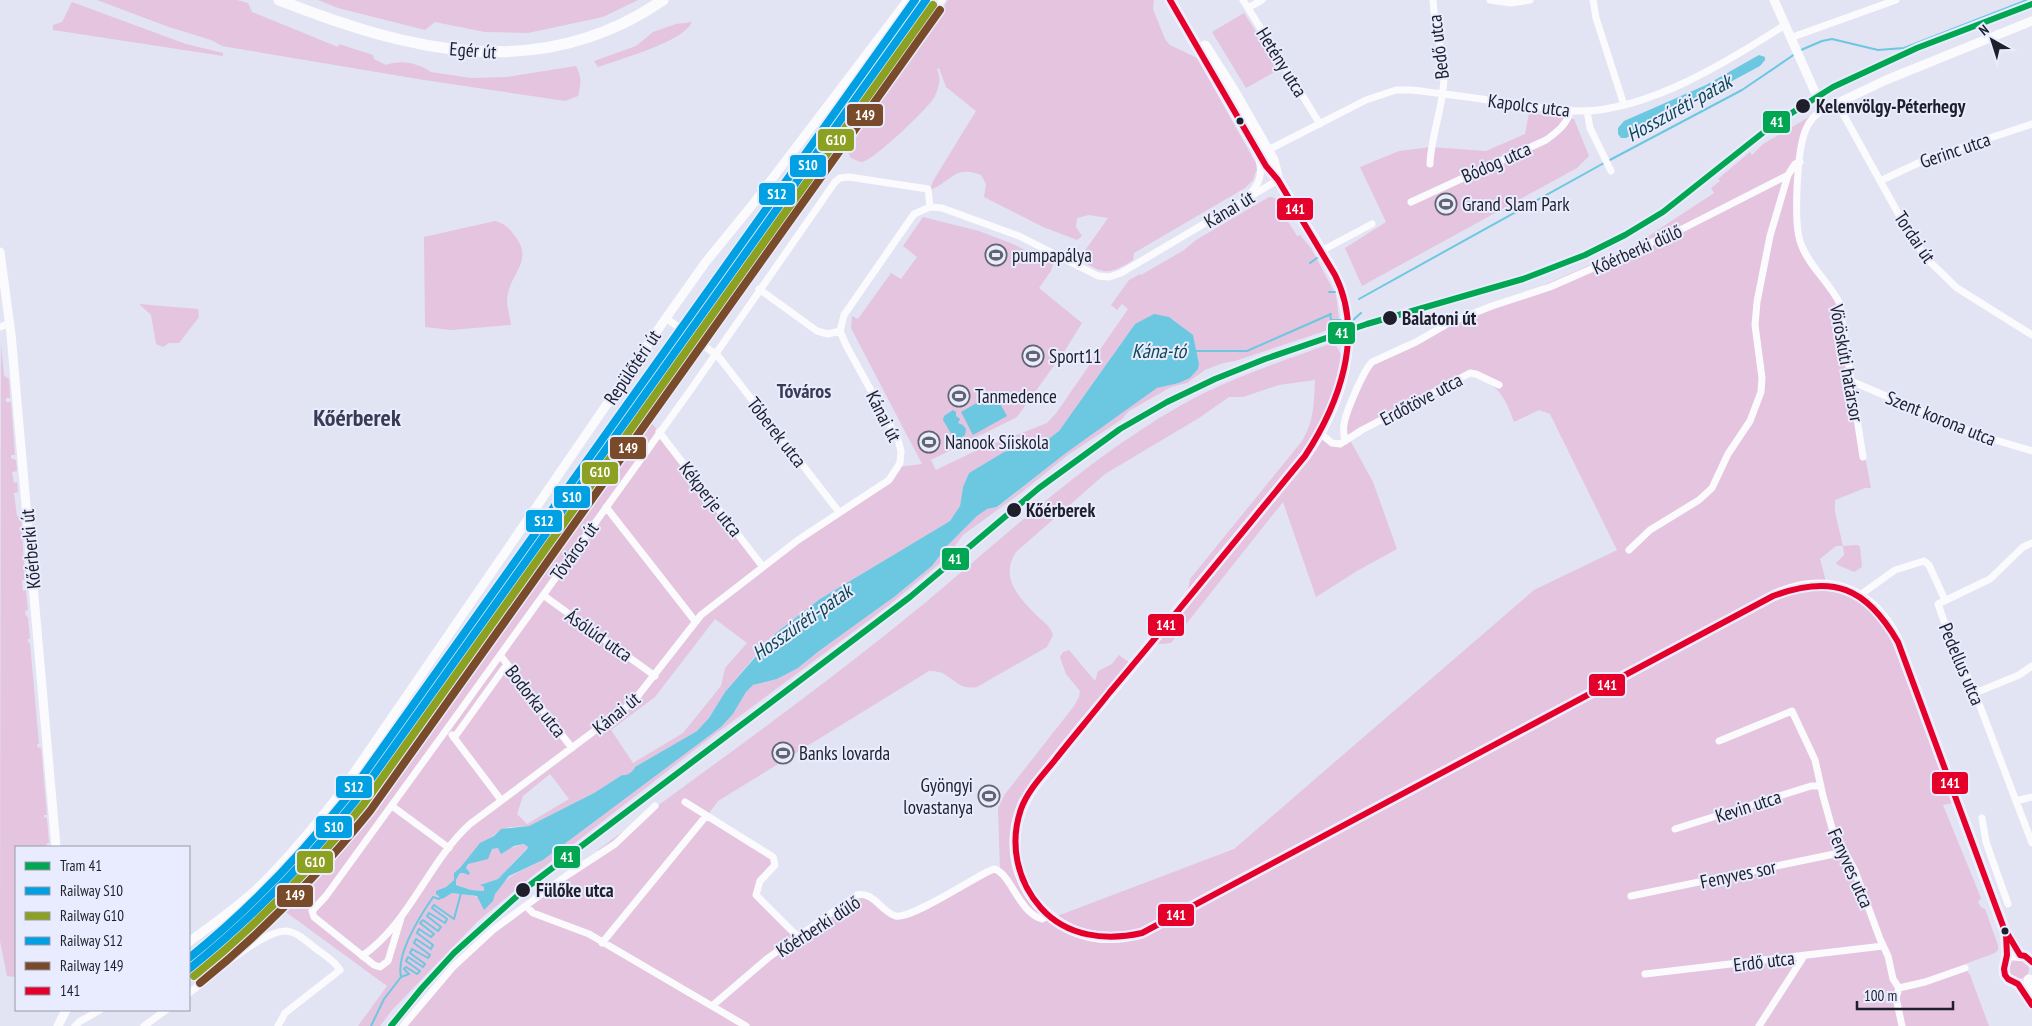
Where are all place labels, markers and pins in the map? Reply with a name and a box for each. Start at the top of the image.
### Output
place label: Kelenvölgy-Péterhegy [1816,94,1966,118]
marker: Kelenvölgy-Péterhegy [1794,97,1812,115]
unlabelled marker [1235,116,1245,126]
sports icon: Grand Slam Park [1434,192,1458,216]
place label: Grand Slam Park [1462,192,1570,216]
sports icon: pumpapálya [984,243,1008,267]
place label: pumpapálya [1012,243,1092,267]
place label: Balatoni út [1402,306,1477,330]
marker: Balatoni út [1381,309,1399,327]
sports icon: Sport11 [1021,344,1045,368]
place label: Sport11 [1049,344,1102,368]
sports icon: Tanmedence [947,384,971,408]
place label: Tanmedence [975,384,1057,408]
sports icon: Nanook Síiskola [917,430,941,454]
place label: Nanook Síiskola [945,430,1049,454]
place label: Kőérberek [1026,498,1096,522]
marker: Kőérberek [1005,501,1023,519]
sports icon: Banks lovarda [771,741,795,765]
place label: Banks lovarda [799,741,890,765]
place label: Gyöngyi lovastanya [903,773,973,819]
sports icon: Gyöngyi lovastanya [977,784,1001,808]
place label: Fülőke utca [536,878,614,902]
marker: Fülőke utca [514,881,532,899]
unlabelled marker [2000,926,2010,936]

